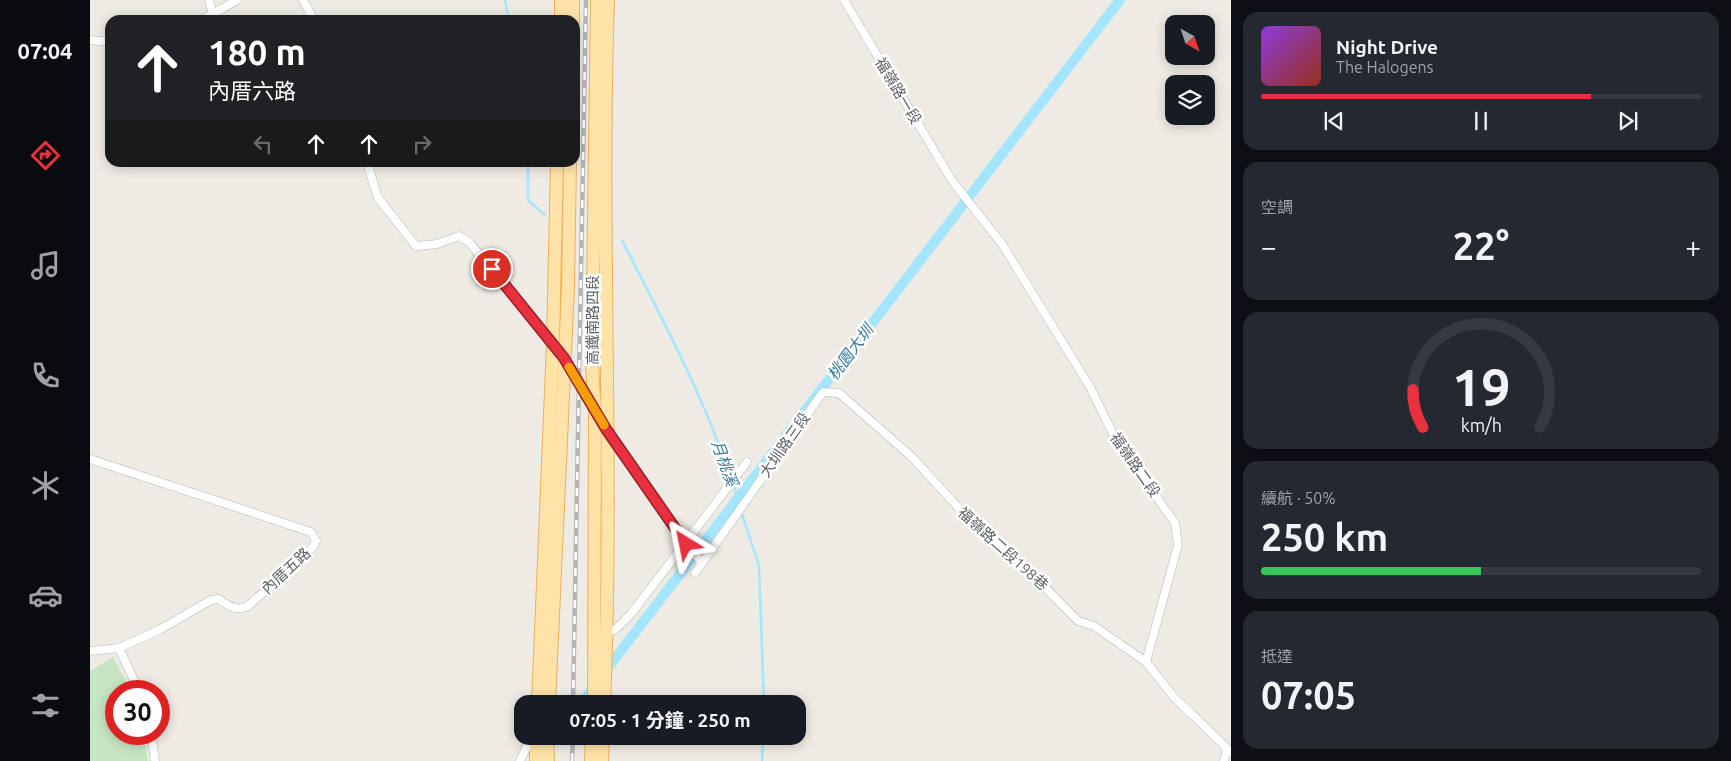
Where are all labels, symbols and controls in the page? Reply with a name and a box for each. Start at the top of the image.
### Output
north arrow [1165,15,1215,65]
map controls [1165,15,1215,125]
text: 180 m [208,32,306,72]
icon: ahead [125,35,190,100]
text: Night Drive [1336,36,1438,58]
text: 07:04 [17,38,73,63]
street label: 福嶺路一段 [872,54,925,127]
text: The Halogens [1336,58,1434,76]
button: layers [1165,75,1215,125]
text: 內厝六路 [208,78,296,103]
icon: previous [1320,107,1348,135]
icon: pause [1467,107,1495,135]
icon: next [1614,107,1642,135]
icon: left [249,130,277,158]
icon: ahead [302,130,330,158]
icon: ahead [355,130,383,158]
icon: right [408,130,436,158]
icon: directions [28,138,63,173]
text: 空調 [1261,198,1293,216]
text: 22° [1453,225,1509,267]
text: − [1261,231,1277,262]
text: + [1685,231,1701,262]
icon: music [28,248,63,283]
pin [471,248,513,290]
icon: arrive [478,255,506,283]
street label: 高鐵南路四段 [584,275,601,365]
water label: 桃園大圳 [824,319,878,383]
icon: phone [28,358,63,393]
text: 19 [1452,358,1510,416]
street label: 大圳路三段 [756,409,813,480]
text: km/h [1460,415,1502,435]
street label: 福嶺路二段 [1107,429,1164,500]
water label: 月桃溪 [708,437,742,491]
icon: climate [28,468,63,503]
text: 續航 · 50% [1261,489,1336,507]
street label: 福嶺路二段198巷 [955,504,1052,594]
text: 250 km [1261,516,1388,558]
position arrow [659,517,711,569]
street label: 內厝五路 [258,544,313,597]
icon: car [28,578,63,613]
text: 抵達 [1261,647,1293,665]
text: 07:05 [1261,674,1356,716]
speed limit sign: 30 [105,680,170,745]
icon: filters [28,688,63,723]
text: 07:05 · 1 分鐘 · 250 m [569,709,751,731]

